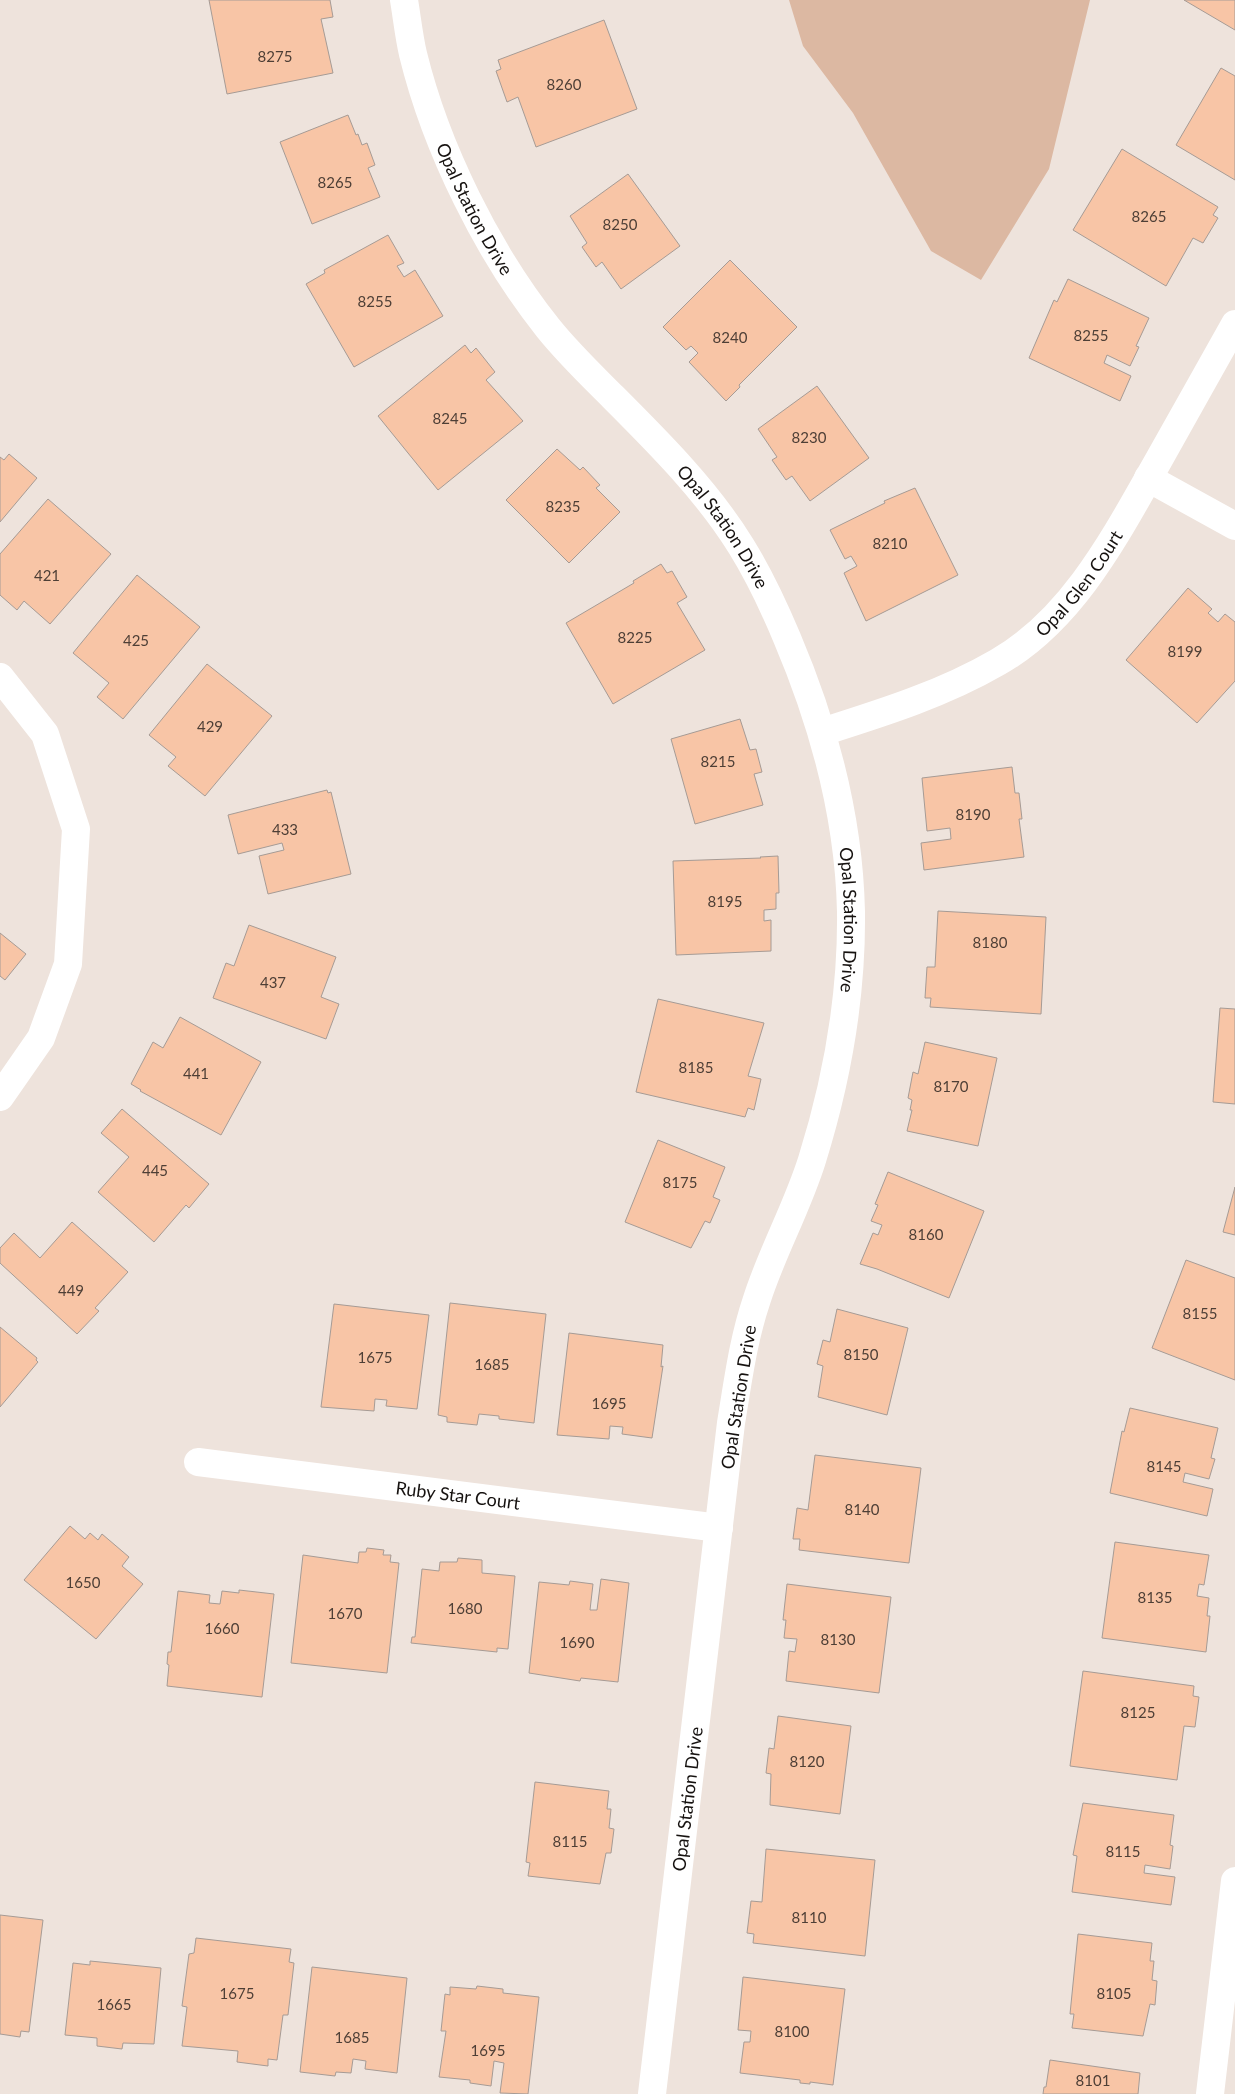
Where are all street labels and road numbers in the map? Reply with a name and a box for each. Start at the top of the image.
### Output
street label: Opal Station Drive [432,139,518,279]
street label: Opal Station Drive [673,460,774,592]
street label: Opal Glen Court [1031,526,1127,641]
street label: Opal Station Drive [835,846,862,994]
street label: Opal Station Drive [716,1323,760,1471]
street label: Ruby Star Court [395,1476,522,1514]
street label: Opal Station Drive [667,1725,707,1873]

